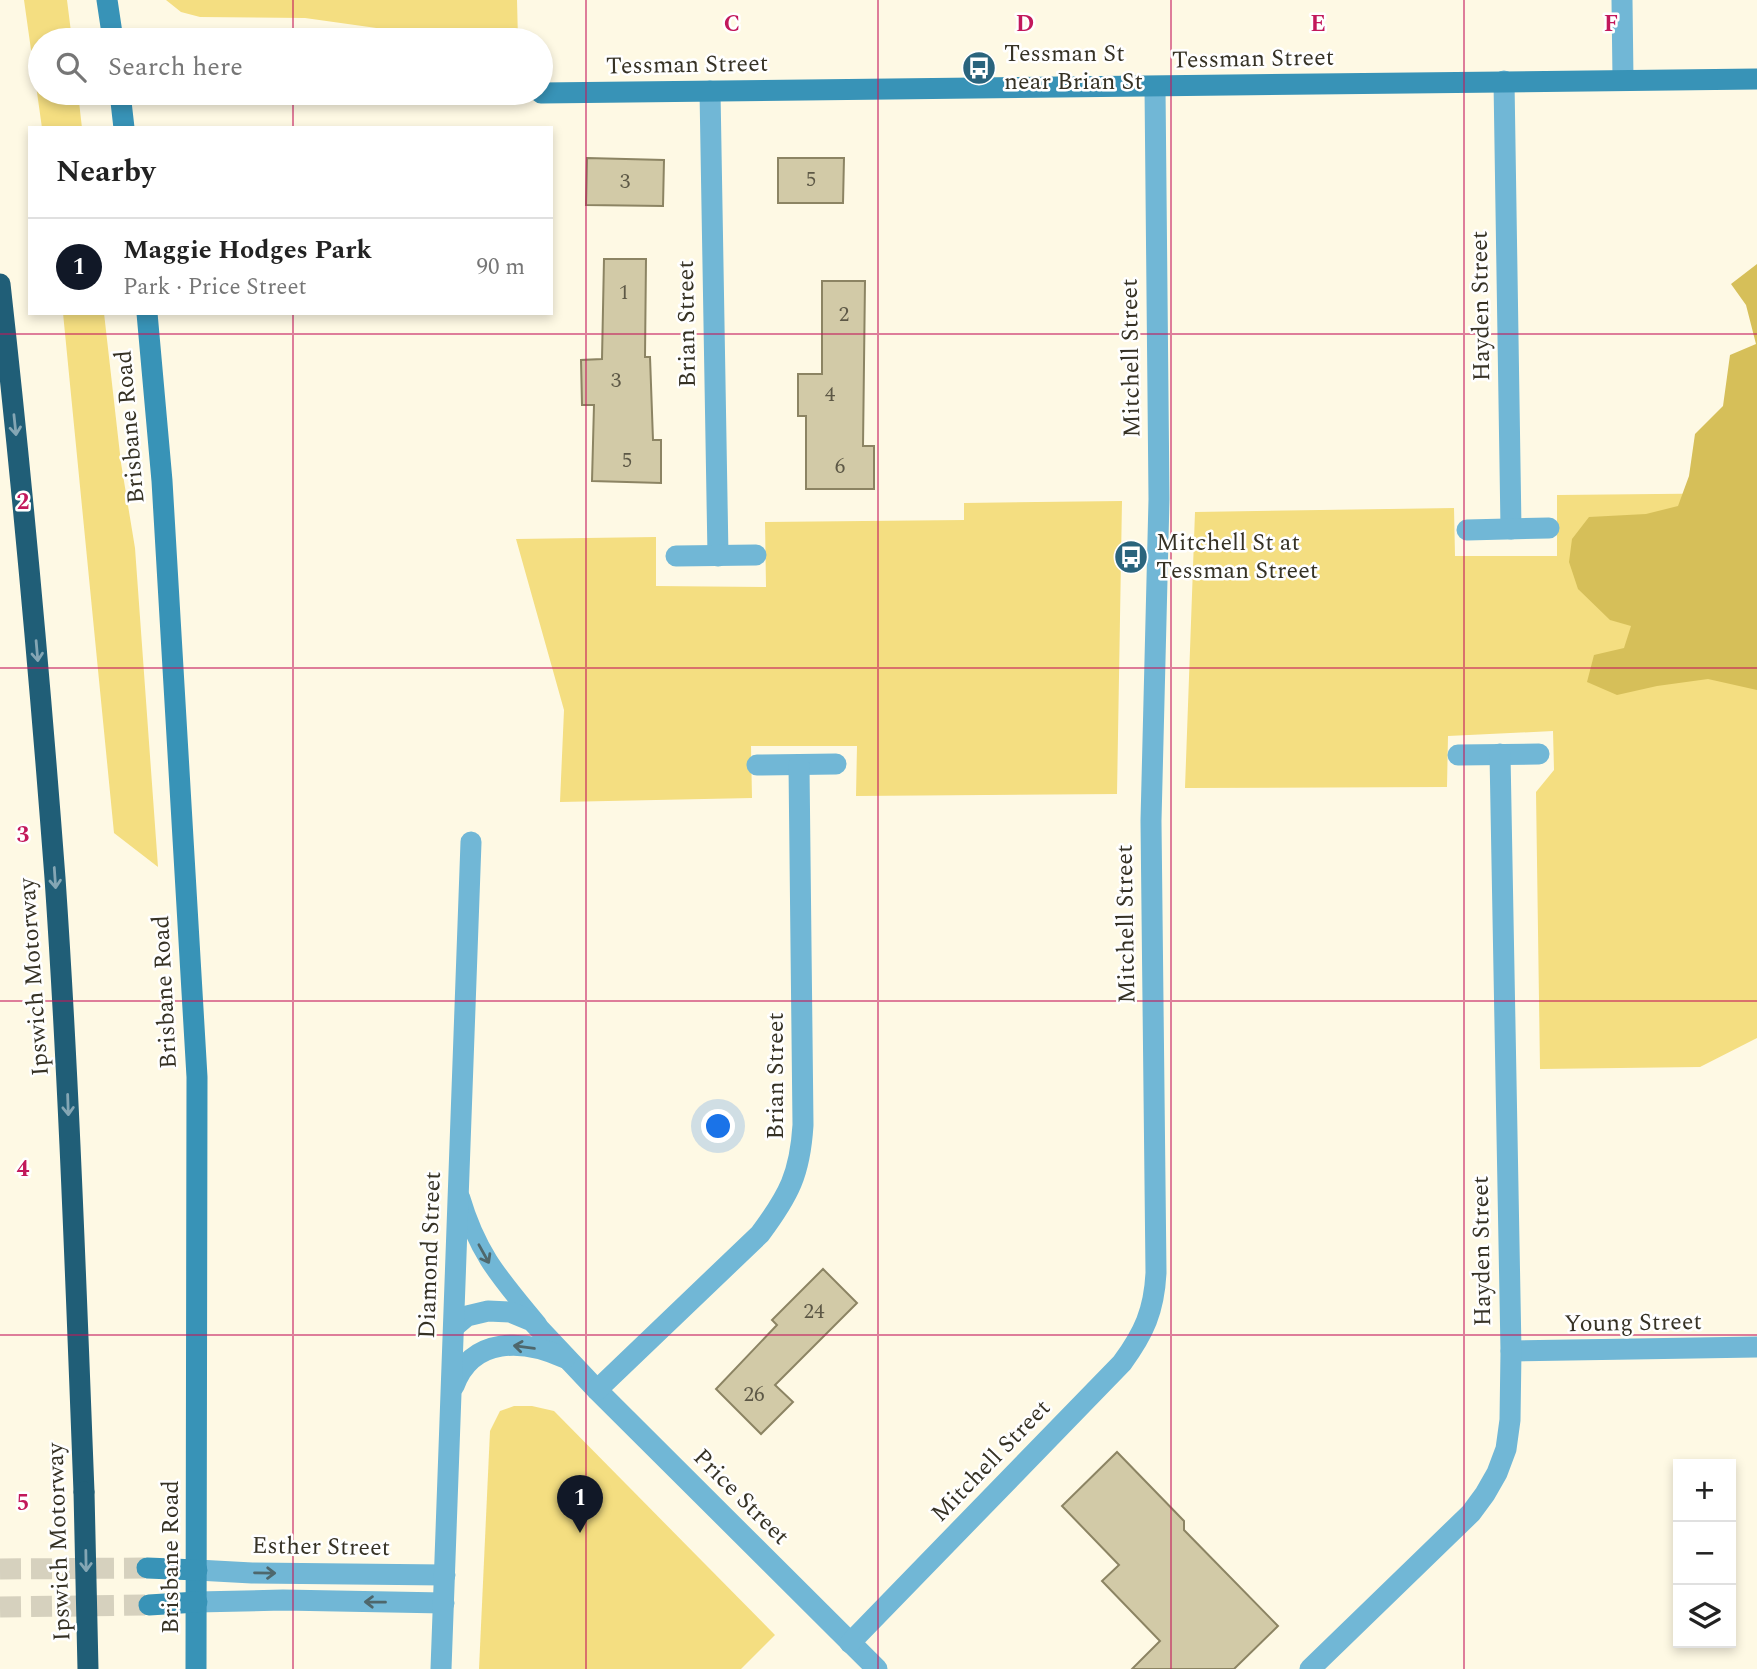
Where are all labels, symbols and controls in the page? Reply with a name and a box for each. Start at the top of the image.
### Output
text: C [724,7,740,42]
text: D [1016,7,1034,42]
text: E [1310,7,1326,42]
text: F [1604,7,1618,42]
search box [28,28,553,105]
place label: Tessman St near Brian St [1004,36,1143,100]
street label: Tessman Street [1172,40,1334,78]
street label: Tessman Street [606,46,768,84]
text: Search here [108,47,243,87]
icon: search [52,48,90,86]
bus stop icon: Tessman St near Brian St [960,49,998,87]
text: Nearby [56,149,155,195]
house number: 5 [806,164,816,196]
house number: 3 [620,166,631,198]
text: Maggie Hodges Park [123,230,372,270]
street label: Hayden Street [1462,230,1500,382]
text: 1 [73,250,85,285]
text: 90 m [476,250,525,285]
street label: Brian Street [668,260,706,388]
text: Park · Price Street [123,270,307,305]
house number: 1 [619,277,629,309]
street label: Mitchell Street [1112,278,1150,438]
house number: 2 [839,299,849,331]
street label: Brisbane Road [105,349,155,505]
house number: 3 [611,365,622,397]
house number: 4 [825,379,836,411]
one-way arrow [9,413,22,435]
house number: 5 [622,445,632,477]
house number: 6 [835,451,845,483]
text: 2 [17,485,30,520]
place label: Mitchell St at Tessman Street [1156,525,1318,589]
bus stop icon: Mitchell St at Tessman Street [1112,538,1150,576]
one-way arrow [31,639,44,662]
text: 3 [17,818,30,853]
street label: Mitchell Street [1107,844,1145,1004]
one-way arrow [48,866,61,889]
street label: Ipswich Motorway [9,875,59,1077]
street label: Brisbane Road [143,914,187,1070]
street label: Brian Street [758,1012,794,1140]
one-way arrow [62,1093,75,1116]
your location [701,1109,735,1143]
text: 4 [17,1152,30,1187]
street label: Diamond Street [409,1171,451,1339]
street label: Hayden Street [1463,1175,1501,1327]
one-way arrow [477,1243,491,1263]
house number: 24 [804,1296,825,1328]
street label: Young Street [1564,1304,1702,1342]
one-way arrow [514,1341,536,1354]
house number: 26 [744,1379,765,1411]
street label: Mitchell Street [923,1391,1059,1531]
street label: Price Street [684,1440,798,1554]
street label: Ipswich Motorway [37,1441,80,1642]
map controls [1673,1459,1736,1648]
button: + [1673,1459,1736,1522]
pin: 1 [557,1475,603,1533]
street label: Brisbane Road [153,1480,189,1634]
text: 5 [17,1486,29,1521]
button: − [1673,1522,1736,1585]
street label: Esther Street [252,1528,390,1566]
one-way arrow [79,1549,93,1572]
one-way arrow [253,1566,276,1580]
button: layers [1673,1585,1736,1648]
one-way arrow [364,1595,387,1608]

